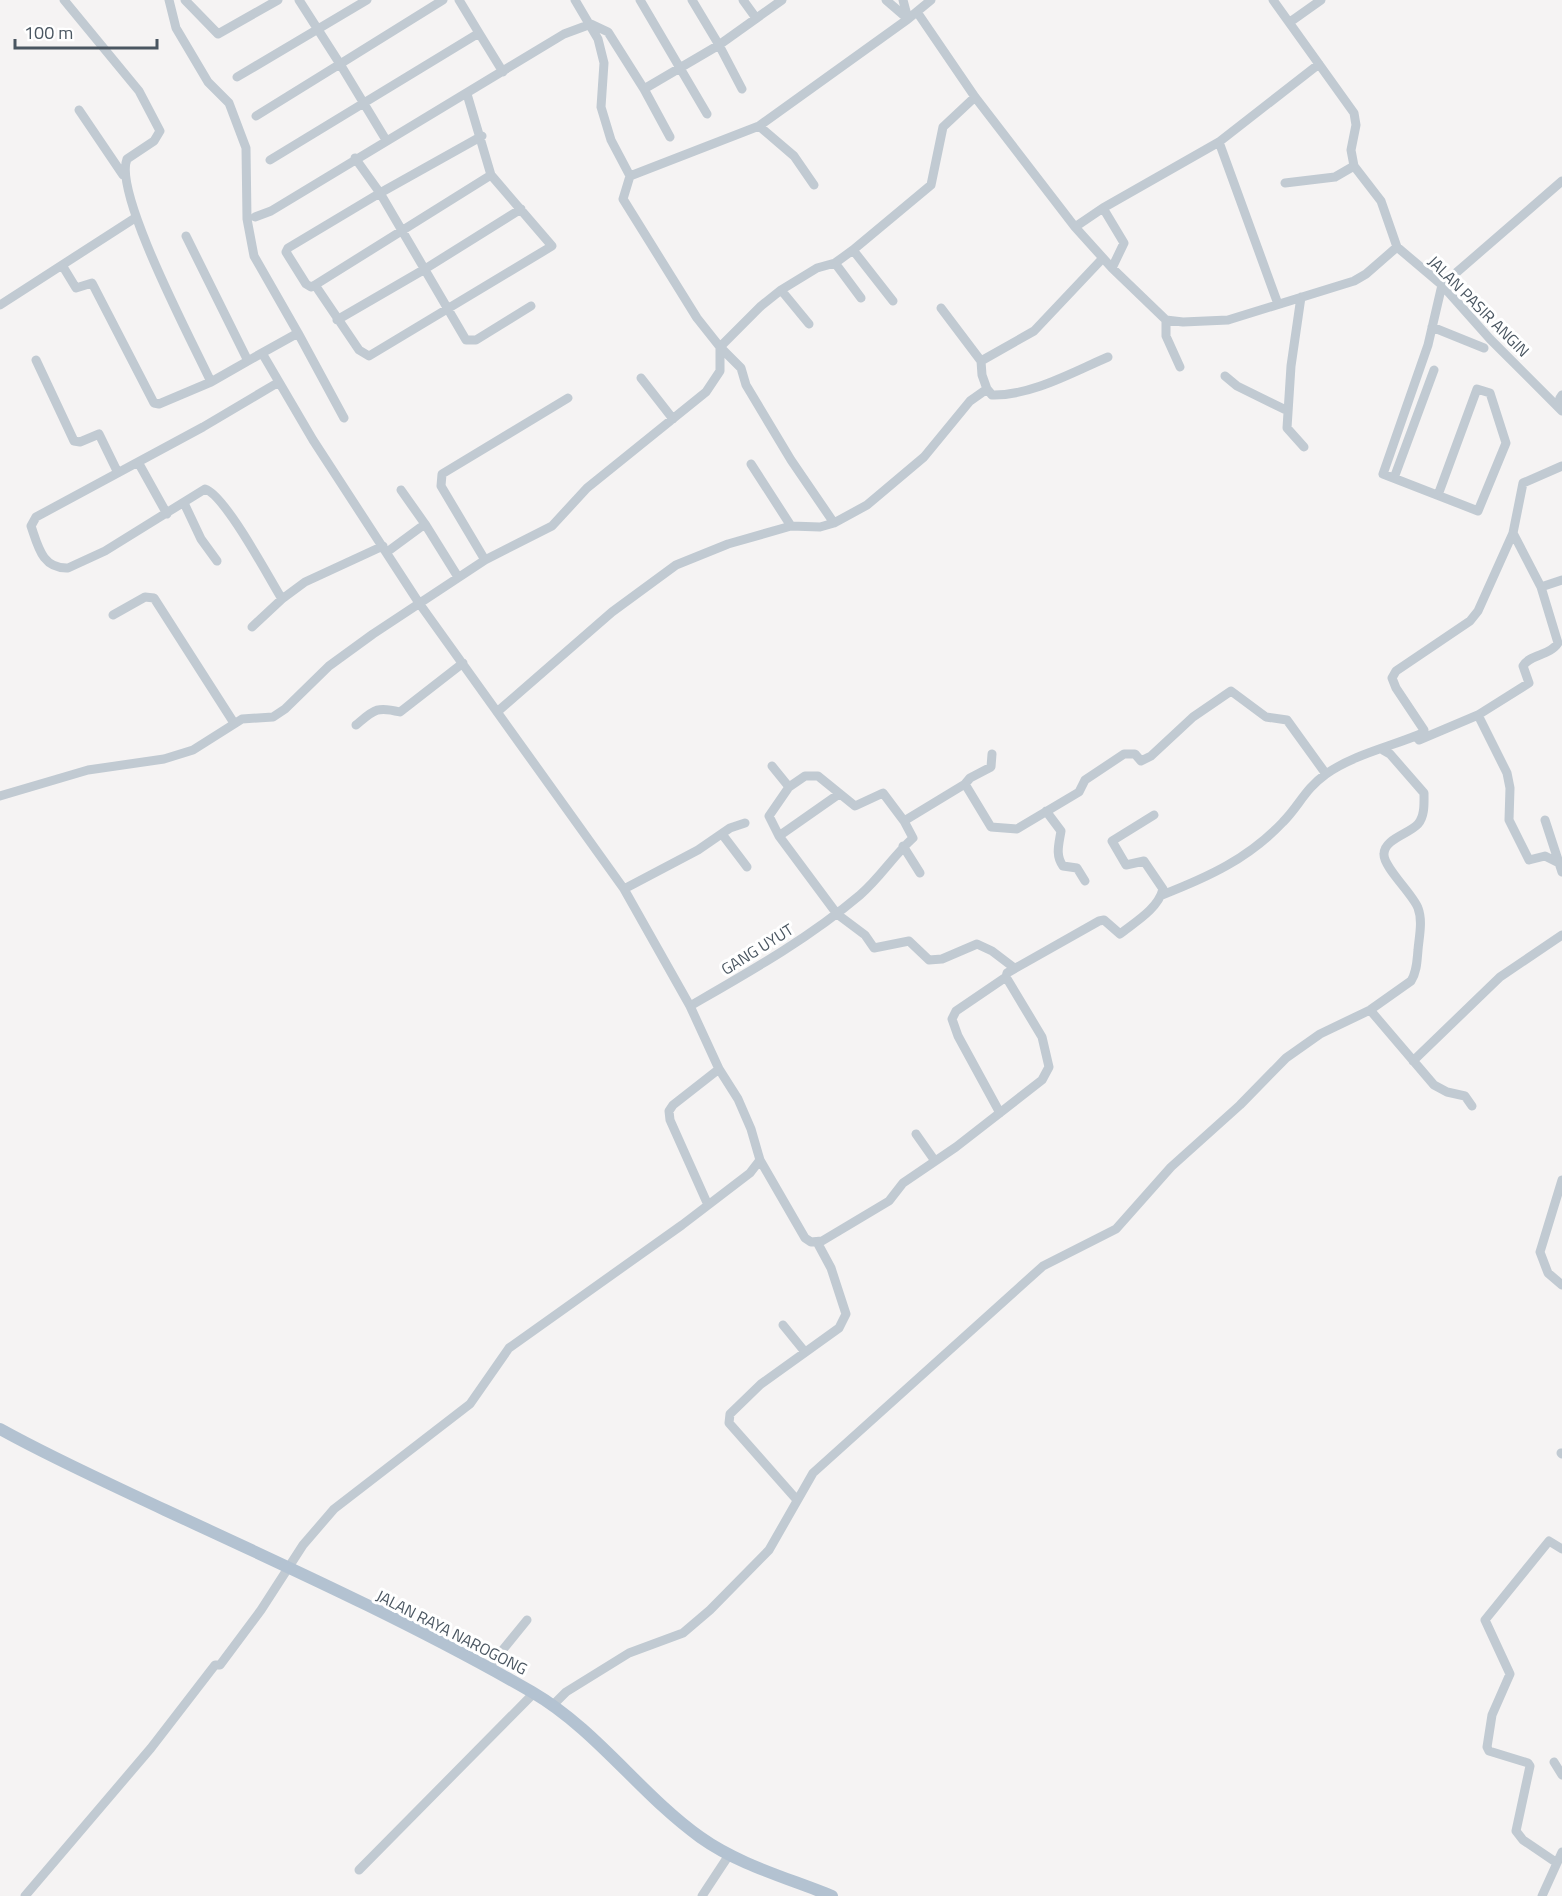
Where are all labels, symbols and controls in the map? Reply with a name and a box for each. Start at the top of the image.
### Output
scale bar [15,12,158,50]
text: 100 m [24,19,73,46]
street label: JALAN PASIR ANGIN [1423,250,1535,362]
street label: GANG UYUT [716,917,798,981]
street label: JALAN RAYA NAROGONG [372,1583,532,1681]

